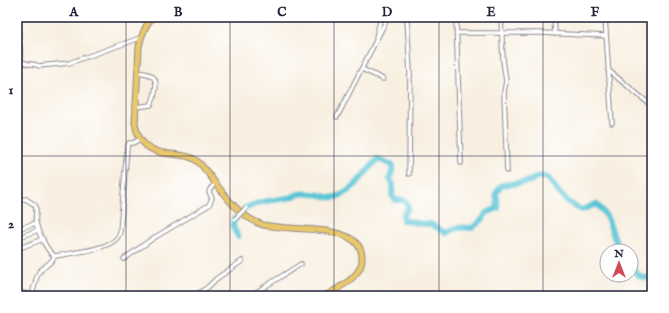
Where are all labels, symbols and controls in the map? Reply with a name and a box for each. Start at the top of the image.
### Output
text: A [69,4,80,21]
text: B [174,4,183,21]
text: C [277,4,287,21]
text: D [382,4,393,21]
text: E [486,4,496,21]
text: F [591,4,600,21]
text: 1 [9,82,14,99]
text: 2 [8,216,14,233]
north arrow [599,243,639,283]
text: N [613,247,624,261]

